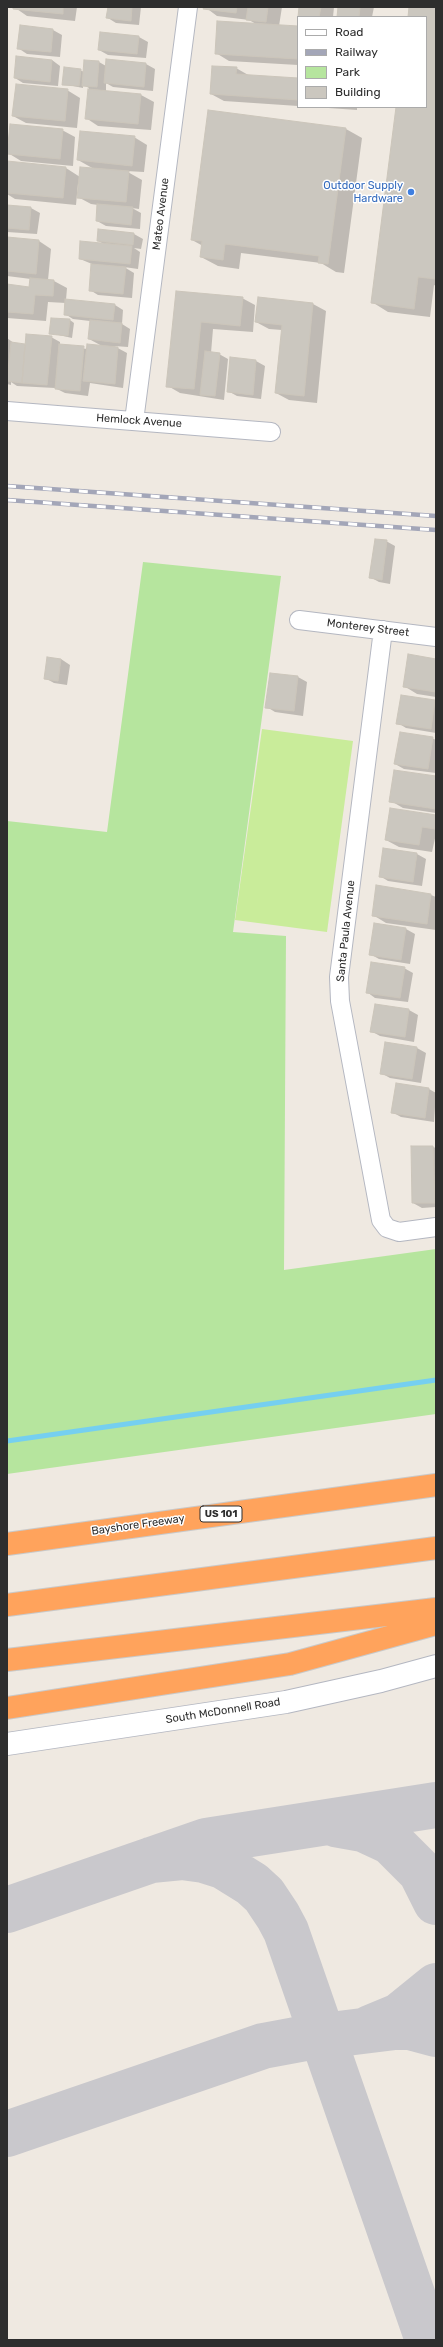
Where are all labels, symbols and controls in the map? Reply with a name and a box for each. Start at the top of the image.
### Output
legend [297,16,427,108]
text: Road [335,25,363,39]
text: Railway [335,45,378,59]
text: Park [335,65,360,79]
text: Building [335,85,381,99]
street label: Mateo Avenue [150,177,172,251]
place label: Outdoor Supply Hardware [323,179,403,205]
marker: Outdoor Supply Hardware [406,187,416,197]
street label: Hemlock Avenue [96,411,182,431]
street label: Monterey Street [326,616,410,640]
street label: Santa Paula Avenue [334,879,358,983]
road number: US 101 [200,1506,242,1522]
street label: Bayshore Freeway [91,1512,185,1538]
street label: South McDonnell Road [165,1695,281,1727]

